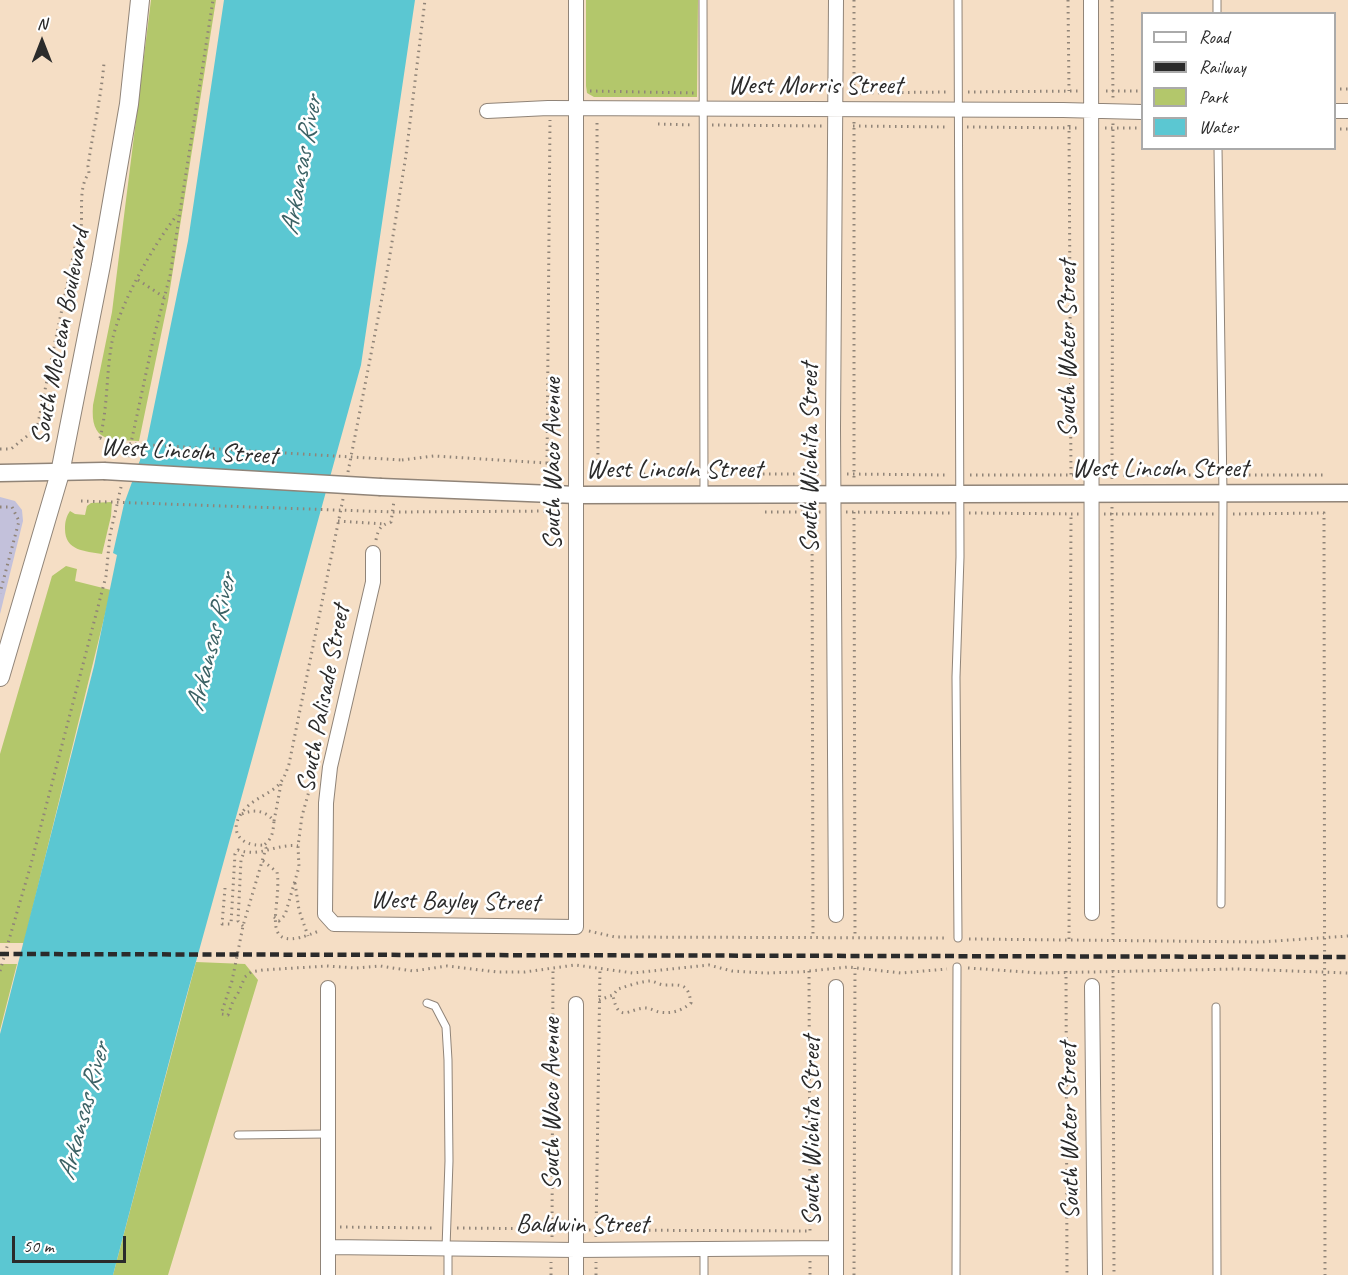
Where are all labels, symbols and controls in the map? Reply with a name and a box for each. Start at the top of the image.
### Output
north arrow [12,12,72,72]
legend [1141,12,1336,150]
text: N [37,14,47,34]
text: Road [1199,26,1229,48]
text: Railway [1199,56,1246,78]
street label: West Morris Street [728,70,902,102]
text: Park [1199,86,1228,108]
water label: Arkansas River [274,94,330,238]
text: Water [1199,116,1238,138]
street label: South McLean Boulevard [25,227,97,447]
street label: South Water Street [1052,260,1084,438]
street label: South Wichita Street [794,363,826,553]
street label: South Waco Avenue [537,378,569,550]
street label: West Lincoln Street [100,432,278,472]
street label: West Lincoln Street [1072,453,1248,485]
street label: West Lincoln Street [586,454,762,486]
water label: Arkansas River [179,571,245,715]
street label: South Palisade Street [290,602,358,796]
street label: West Bayley Street [370,885,540,919]
street label: South Waco Avenue [536,1018,568,1190]
street label: South Wichita Street [796,1036,828,1226]
water label: Arkansas River [50,1040,118,1184]
street label: South Water Street [1053,1042,1087,1220]
street label: Baldwin Street [516,1209,648,1241]
scale bar [15,1224,129,1262]
text: 50 m [23,1235,54,1257]

